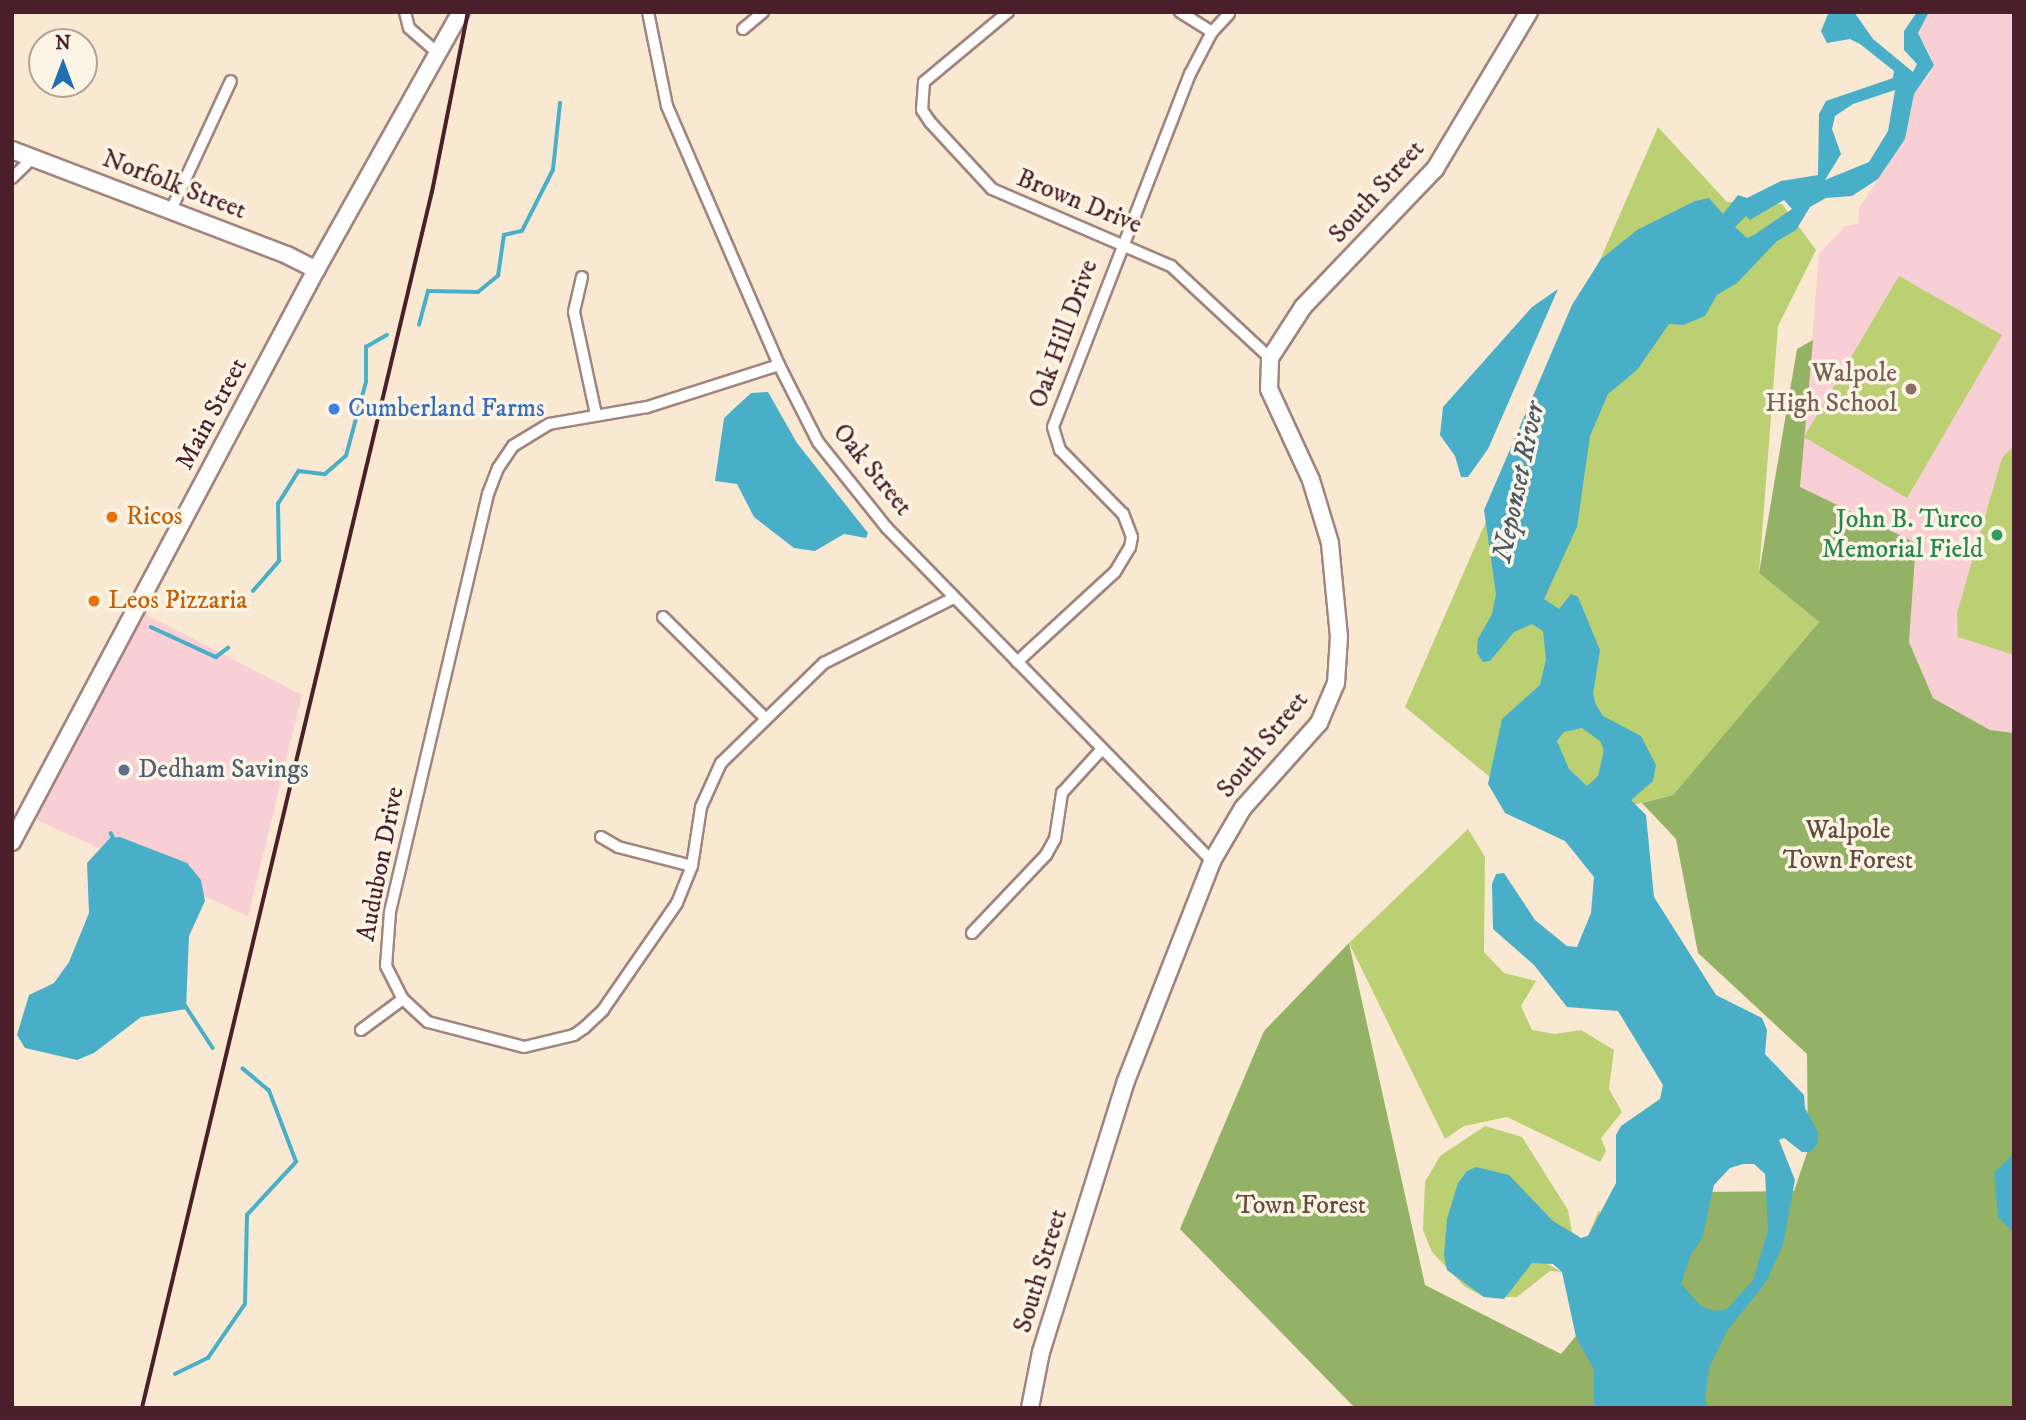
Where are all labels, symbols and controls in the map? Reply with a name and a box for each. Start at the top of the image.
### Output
north arrow [28,28,98,98]
text: N [55,32,71,55]
street label: South Street [1323,134,1431,250]
street label: Norfolk Street [98,143,250,227]
street label: Brown Drive [1012,163,1146,241]
street label: Oak Hill Drive [1023,256,1105,412]
street label: Main Street [170,353,254,475]
place label: Walpole High School [1765,358,1897,420]
marker: Walpole High School [1903,381,1919,397]
place label: Cumberland Farms [348,393,545,425]
water label: Neponset River [1486,399,1552,565]
marker: Cumberland Farms [326,401,342,417]
street label: Oak Street [825,418,919,522]
place label: Ricos [126,501,183,533]
place label: John B. Turco Memorial Field [1822,504,1983,566]
marker: Ricos [104,509,120,525]
marker: John B. Turco Memorial Field [1989,527,2005,543]
place label: Leos Pizzaria [108,585,247,617]
marker: Leos Pizzaria [86,593,102,609]
street label: South Street [1211,685,1315,805]
place label: Dedham Savings [138,754,309,786]
marker: Dedham Savings [116,762,132,778]
street label: Audubon Drive [351,784,411,944]
park label: Walpole Town Forest [1783,815,1913,876]
park label: Town Forest [1236,1190,1366,1222]
street label: South Street [1007,1205,1075,1337]

